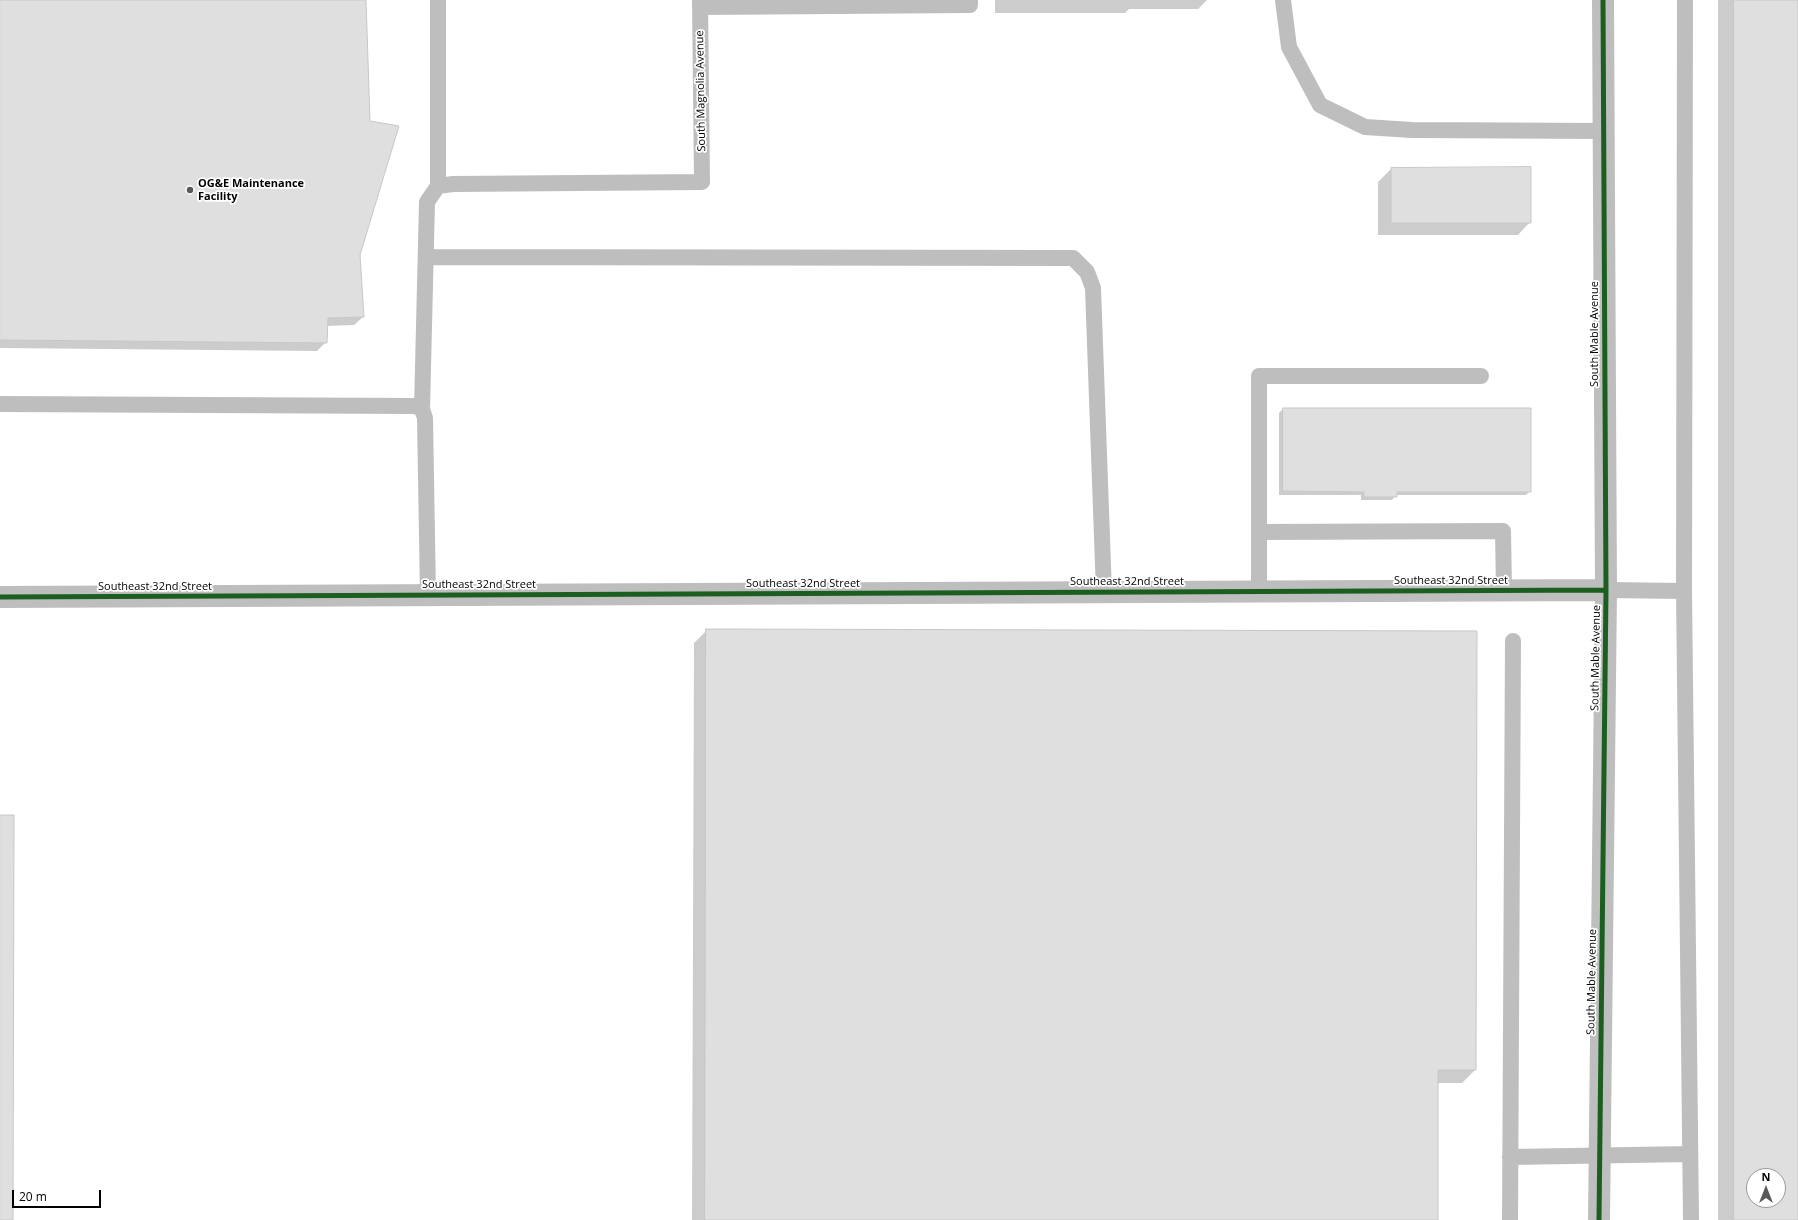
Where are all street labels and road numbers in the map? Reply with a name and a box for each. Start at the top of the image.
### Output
street label: South Magnolia Avenue [693,30,709,152]
street label: South Mable Avenue [1588,281,1602,387]
street label: Southeast 32nd Street [1394,574,1508,588]
street label: Southeast 32nd Street [1070,575,1184,589]
street label: Southeast 32nd Street [746,577,860,591]
street label: Southeast 32nd Street [422,578,536,592]
street label: Southeast 32nd Street [98,580,212,594]
street label: South Mable Avenue [1588,605,1604,711]
street label: South Mable Avenue [1584,929,1600,1035]

